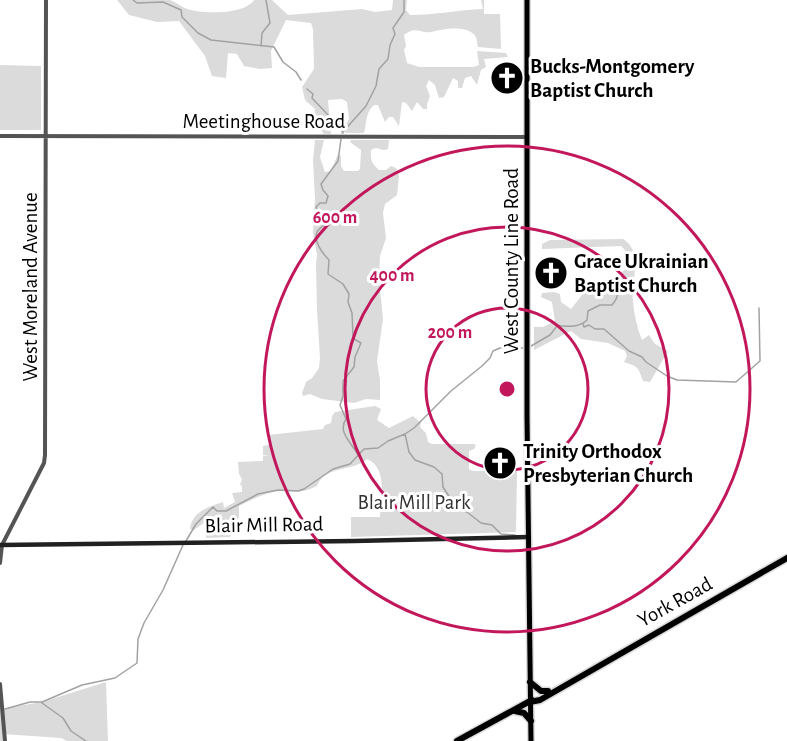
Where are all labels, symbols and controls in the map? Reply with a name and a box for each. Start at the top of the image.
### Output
place label: Bucks-Montgomery Baptist Church [530,56,695,101]
church icon: Bucks-Montgomery Baptist Church [489,60,525,96]
street label: Meetinghouse Road [183,111,346,132]
street label: West County Line Road [501,168,522,354]
street label: West Moreland Avenue [20,192,41,382]
text: 600 m [313,209,357,227]
place label: Grace Ukrainian Baptist Church [574,251,709,296]
church icon: Grace Ukrainian Baptist Church [533,255,569,291]
text: 400 m [369,267,415,285]
text: 200 m [428,324,472,342]
centre of rings [497,379,517,399]
place label: Trinity Orthodox Presbyterian Church [523,441,693,486]
church icon: Trinity Orthodox Presbyterian Church [482,445,518,481]
park label: Blair Mill Park [357,492,471,513]
street label: Blair Mill Road [204,513,324,537]
street label: York Road [634,573,716,631]

